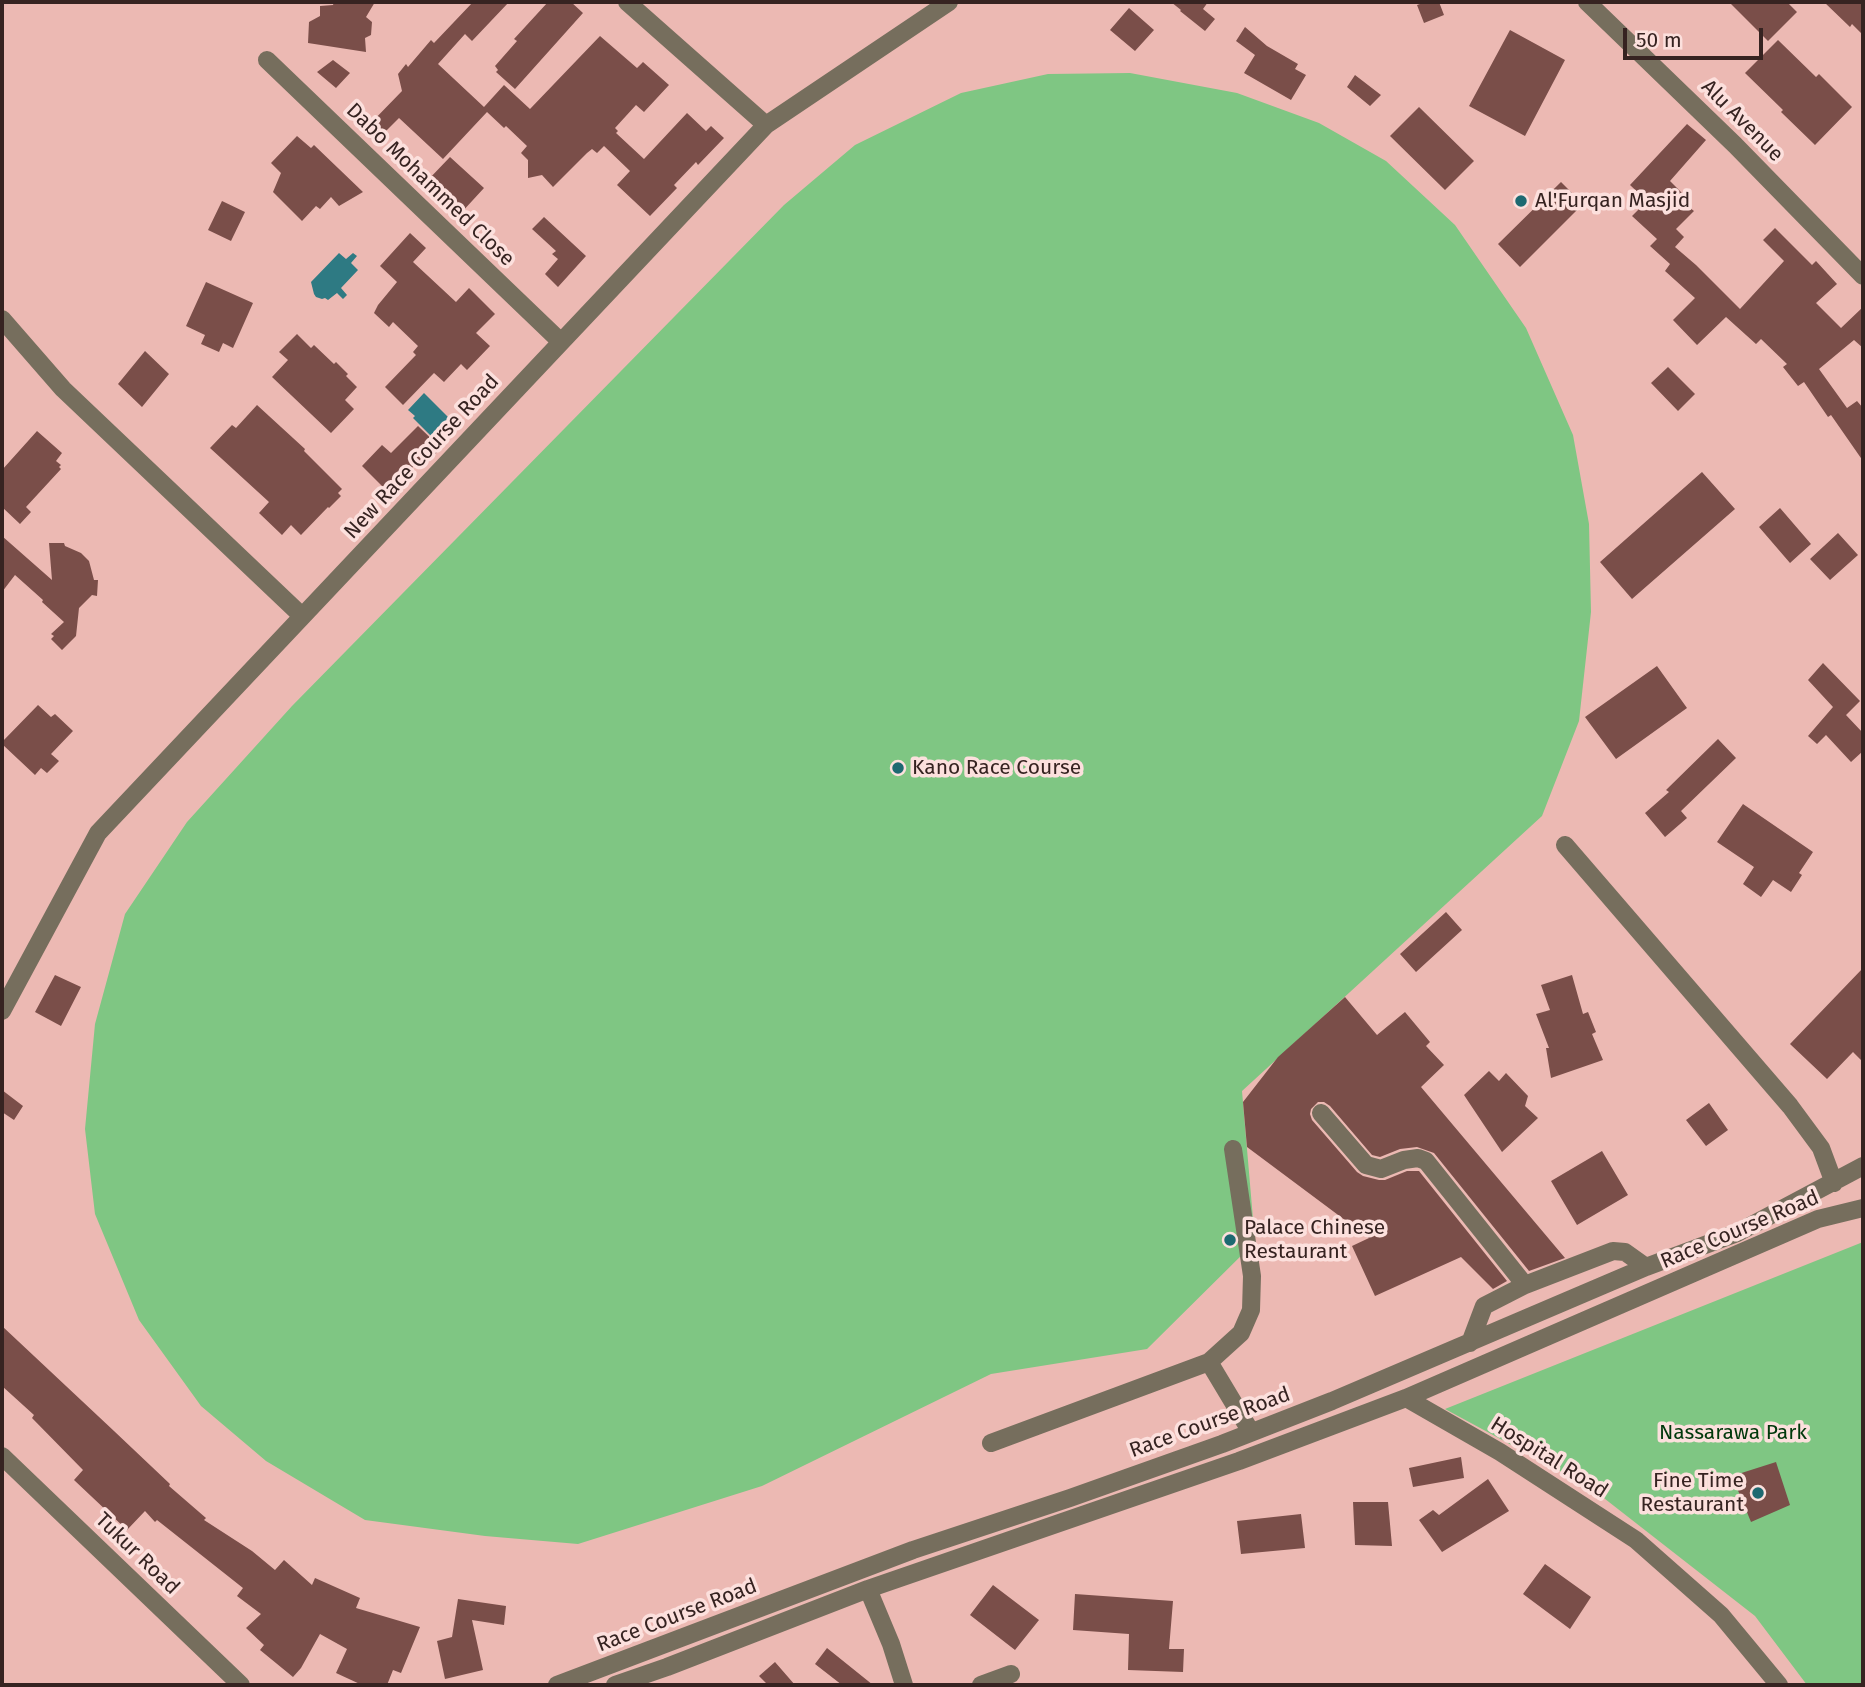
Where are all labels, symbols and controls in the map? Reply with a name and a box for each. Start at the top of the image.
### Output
scale bar [1627,14,1767,58]
text: 50 m [1636,27,1682,53]
street label: Alu Avenue [1696,75,1788,167]
street label: Dabo Mohammed Close [341,98,519,272]
place label: Al'Furqan Masjid [1535,188,1690,214]
marker: Al'Furqan Masjid [1513,193,1529,209]
street label: New Race Course Road [339,369,505,545]
place label: Kano Race Course [912,755,1081,781]
marker: Kano Race Course [890,760,906,776]
street label: Race Course Road [1657,1185,1823,1275]
place label: Palace Chinese Restaurant [1244,1215,1385,1265]
marker: Palace Chinese Restaurant [1222,1232,1238,1248]
street label: Race Course Road [1126,1382,1294,1464]
street label: Hospital Road [1486,1412,1612,1504]
park label: Nassarawa Park [1659,1420,1807,1446]
place label: Fine Time Restaurant [1641,1468,1744,1518]
marker: Fine Time Restaurant [1750,1485,1766,1501]
street label: Tukur Road [90,1508,184,1600]
street label: Race Course Road [593,1574,761,1658]

